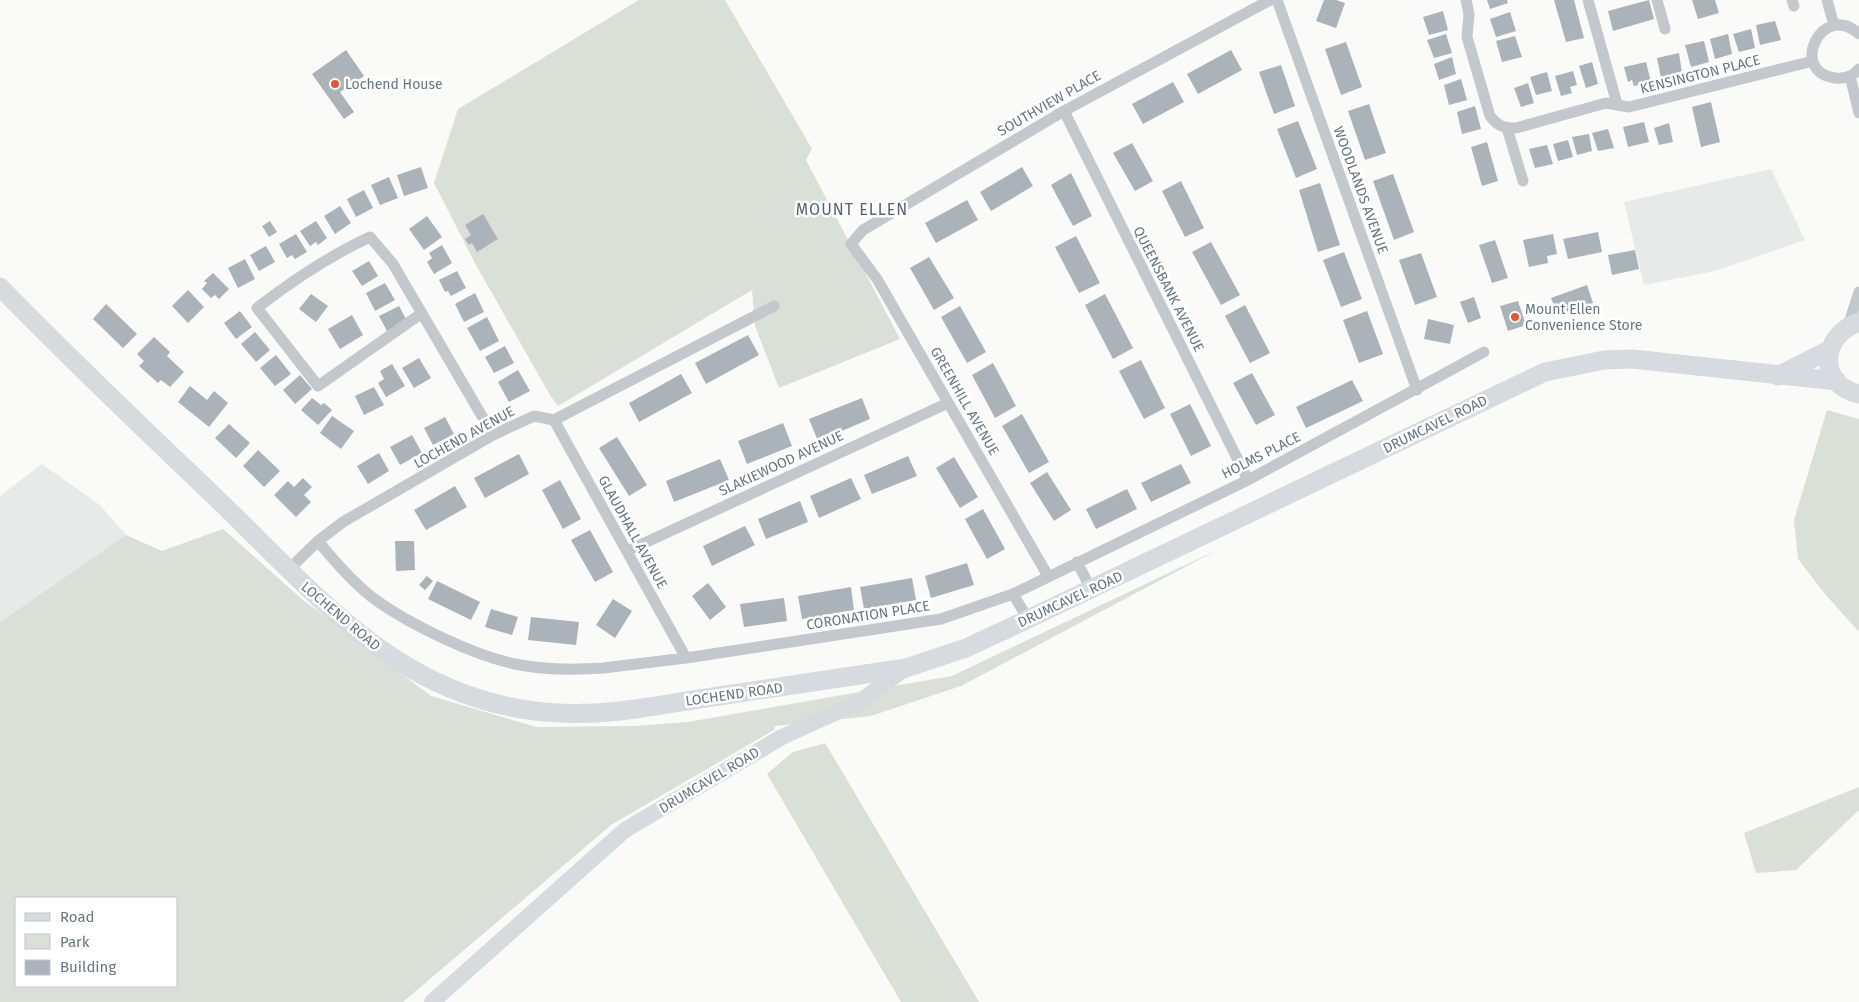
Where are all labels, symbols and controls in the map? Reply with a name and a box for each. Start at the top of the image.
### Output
street label: KENSINGTON PLACE [1638,51,1762,98]
street label: SOUTHVIEW PLACE [995,67,1104,140]
place label: Lochend House [345,76,443,93]
marker: Lochend House [329,78,341,90]
street label: WOODLANDS AVENUE [1330,124,1391,256]
district label: MOUNT ELLEN [796,200,908,219]
street label: QUEENSBANK AVENUE [1130,224,1208,355]
place label: Mount Ellen Convenience Store [1525,301,1642,334]
marker: Mount Ellen Convenience Store [1509,311,1521,323]
street label: GREENHILL AVENUE [927,344,1003,459]
street label: DRUMCAVEL ROAD [1380,392,1490,457]
street label: LOCHEND AVENUE [411,403,518,472]
street label: SLAKIEWOOD AVENUE [716,427,846,500]
street label: HOLMS PLACE [1219,428,1304,483]
street label: GLAUDHALL AVENUE [594,473,671,592]
street label: DRUMCAVEL ROAD [1015,568,1125,631]
street label: LOCHEND ROAD [298,578,384,654]
street label: CORONATION PLACE [805,597,931,634]
street label: LOCHEND ROAD [684,679,784,710]
street label: DRUMCAVEL ROAD [656,744,762,817]
legend [15,897,178,987]
text: Road [60,908,95,926]
text: Park [60,933,90,951]
text: Building [60,958,116,976]

